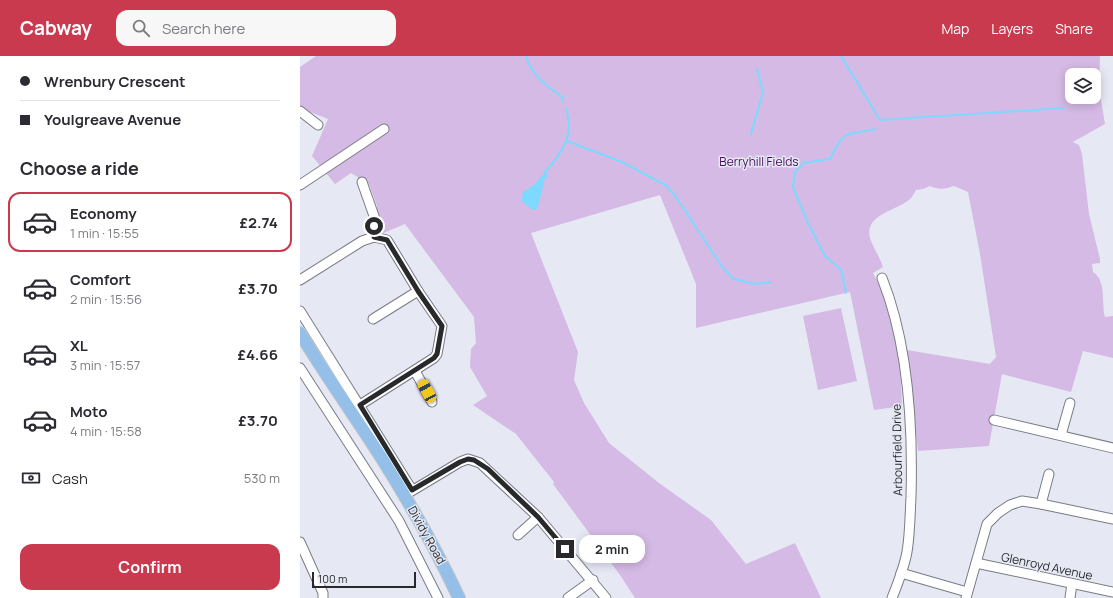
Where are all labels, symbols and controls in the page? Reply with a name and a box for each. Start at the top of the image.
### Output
search box [116,10,396,46]
text: Cabway [20,15,92,41]
icon: search [130,17,152,39]
text: Search here [162,18,245,39]
text: Map [941,19,969,38]
text: Layers [991,19,1033,38]
text: Share [1055,19,1093,38]
map controls [1065,68,1101,104]
button: layers [1065,68,1101,104]
text: Wrenbury Crescent [44,71,186,92]
text: Youlgreave Avenue [44,109,181,130]
park label: Berryhill Fields [719,153,799,170]
text: Choose a ride [20,156,139,180]
text: Economy [70,203,137,224]
icon: car [22,204,58,240]
text: £2.74 [239,212,278,233]
route start [365,217,383,235]
text: 1 min · 15:55 [70,224,139,242]
text: Comfort [70,269,131,290]
icon: car [22,270,58,306]
text: £3.70 [238,278,278,299]
text: 2 min · 15:56 [70,290,142,308]
text: XL [70,335,88,356]
icon: car [22,336,58,372]
text: £4.66 [237,344,278,365]
text: 3 min · 15:57 [70,356,140,374]
car [416,378,438,404]
text: Moto [70,401,107,422]
icon: car [22,402,58,438]
street label: Arbourfield Drive [888,404,906,496]
text: £3.70 [238,410,278,431]
text: 4 min · 15:58 [70,422,142,440]
icon: cash [20,467,42,489]
text: Cash [52,468,88,489]
text: 530 m [244,469,280,487]
street label: Dividy Road [404,503,450,567]
callout: 2 min [579,535,645,563]
route end [556,540,574,558]
text: 2 min [595,540,629,558]
button: Confirm [20,544,280,590]
street label: Glenroyd Avenue [1000,548,1094,584]
scale bar [312,570,416,589]
text: 100 m [318,571,347,586]

